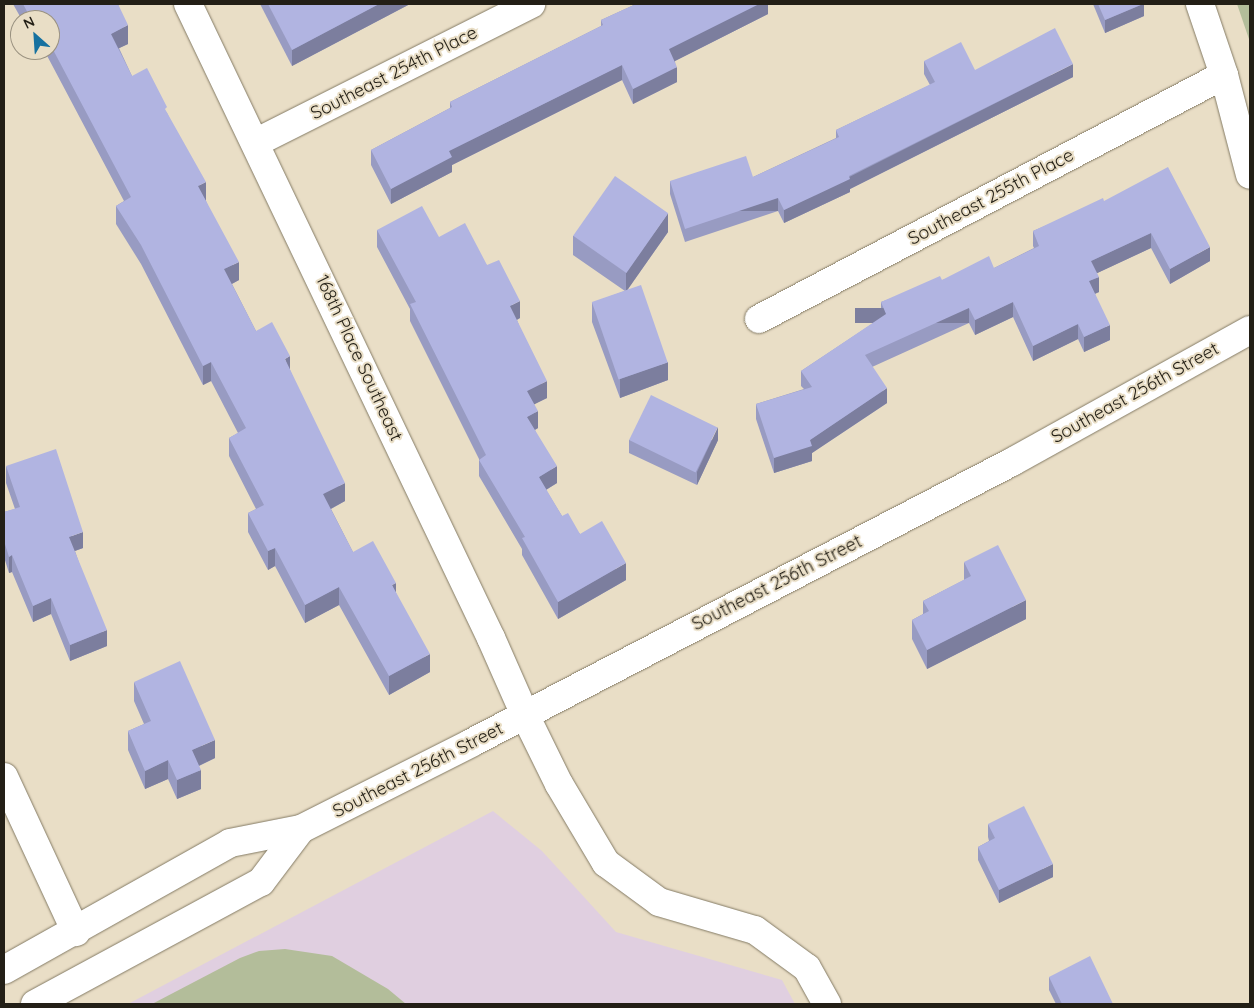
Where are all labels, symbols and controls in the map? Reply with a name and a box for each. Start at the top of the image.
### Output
north arrow [10,10,60,60]
text: N [20,12,37,33]
street label: Southeast 254th Place [307,22,481,124]
street label: Southeast 255th Place [905,144,1077,250]
street label: 168th Place Southeast [311,272,407,444]
street label: Southeast 256th Street [1048,338,1222,448]
street label: Southeast 256th Street [688,531,866,635]
street label: Southeast 256th Street [329,718,507,822]

